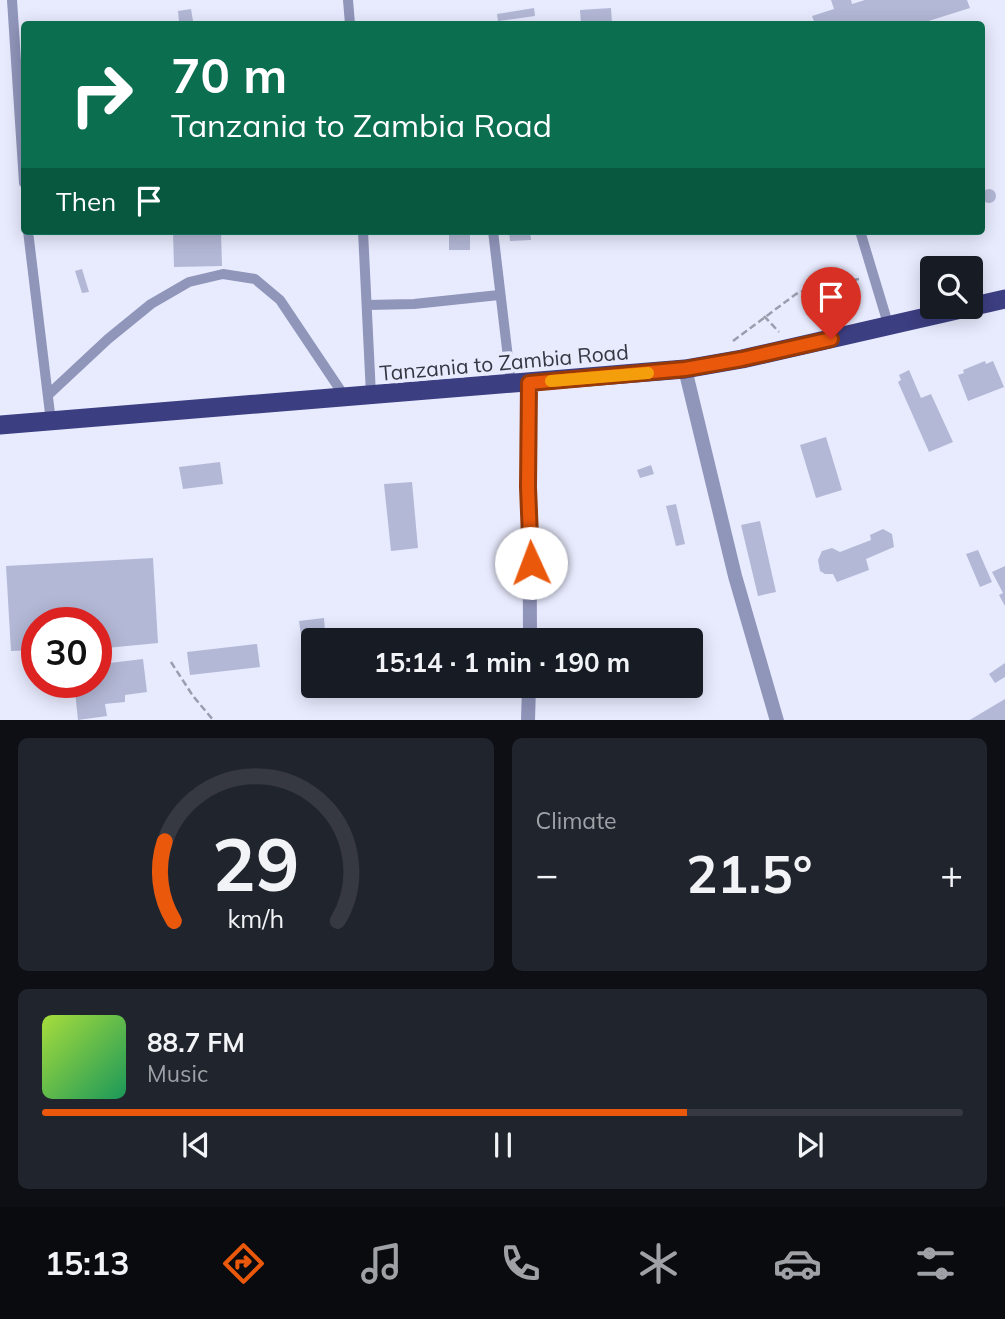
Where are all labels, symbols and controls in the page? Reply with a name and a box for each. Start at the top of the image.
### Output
text: 70 m [171,44,287,105]
icon: right [56,49,147,140]
text: Tanzania to Zambia Road [171,105,552,145]
icon: arrive [130,182,168,220]
text: Then [56,185,116,218]
map controls [920,256,983,319]
button: search [920,256,983,319]
pin [801,267,861,339]
icon: arrive [812,278,850,316]
street label: Tanzania to Zambia Road [378,338,630,386]
position arrow [494,526,568,600]
speed limit sign: 30 [21,607,112,698]
text: 15:14 · 1 min · 190 m [374,646,630,679]
text: Climate [536,806,617,835]
text: 29 [212,818,299,909]
text: 21.5° [686,841,812,906]
text: − [536,850,558,898]
text: + [940,850,963,898]
text: km/h [227,902,284,933]
text: 88.7 FM [147,1026,245,1059]
text: Music [147,1059,208,1088]
icon: previous [177,1126,215,1164]
icon: pause [484,1126,522,1164]
icon: next [791,1126,829,1164]
icon: directions [219,1239,268,1288]
icon: music [357,1239,406,1288]
icon: phone [496,1239,545,1288]
icon: climate [634,1239,683,1288]
icon: car [773,1239,822,1288]
icon: filters [911,1239,960,1288]
text: 15:13 [45,1243,129,1283]

